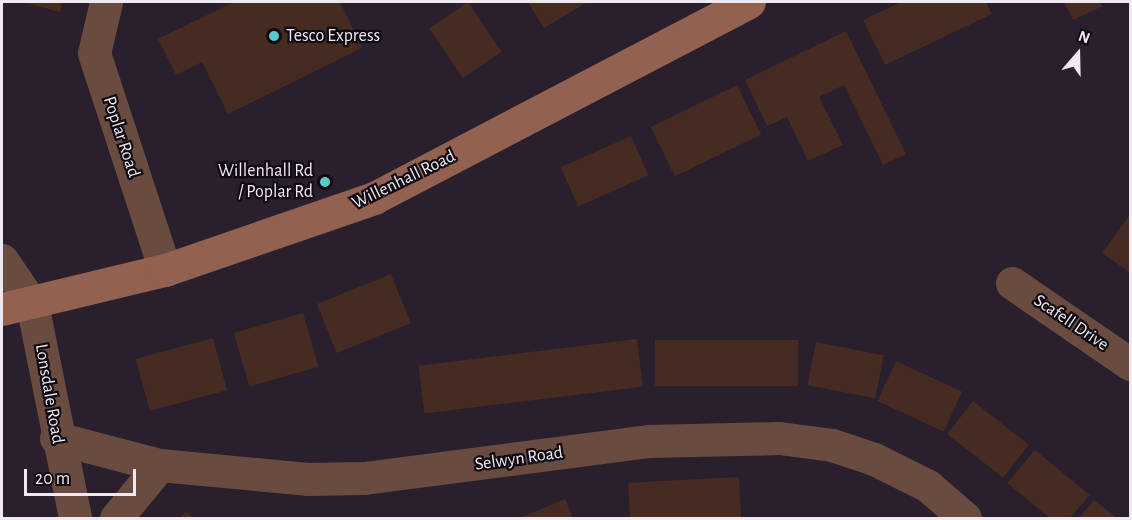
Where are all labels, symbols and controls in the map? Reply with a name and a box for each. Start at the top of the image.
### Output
north arrow [1048,24,1108,84]
place label: Tesco Express [286,25,380,47]
text: N [1076,28,1092,47]
marker: Tesco Express [267,29,281,43]
street label: Poplar Road [98,94,144,180]
street label: Willenhall Road [349,146,459,214]
place label: Willenhall Rd / Poplar Rd [218,161,313,204]
marker: Willenhall Rd / Poplar Rd [318,175,332,189]
street label: Scafell Drive [1029,290,1113,356]
street label: Lonsdale Road [30,342,68,446]
street label: Selwyn Road [474,442,564,476]
scale bar [27,457,140,495]
text: 20 m [35,470,70,488]

